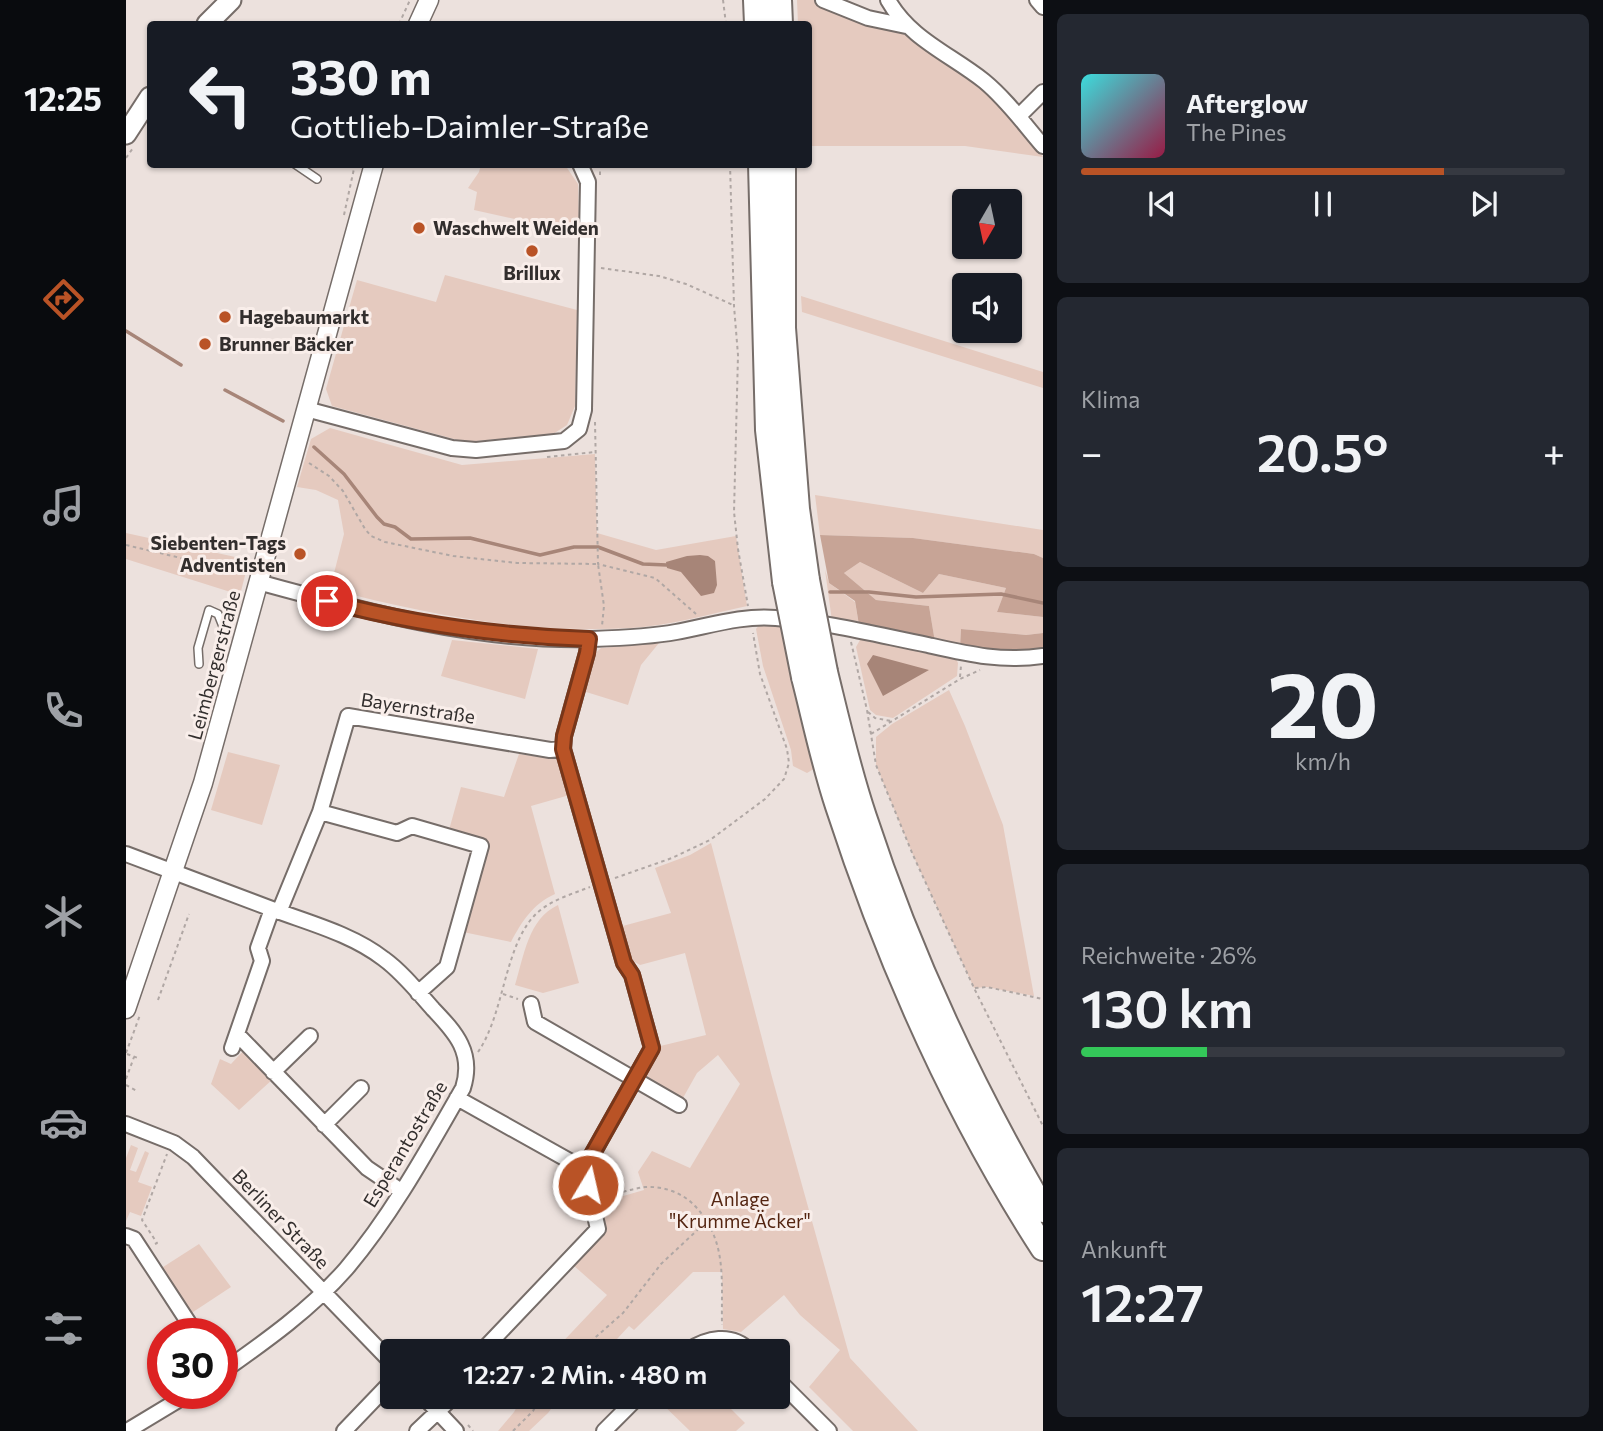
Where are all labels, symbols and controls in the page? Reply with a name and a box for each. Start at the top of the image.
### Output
text: 330 m [290,45,431,105]
icon: left [175,49,266,140]
text: 12:25 [24,78,102,118]
text: Afterglow [1186,87,1308,118]
text: Gottlieb-Daimler-Straße [290,105,649,145]
text: The Pines [1186,118,1287,146]
icon: previous [1143,185,1181,223]
icon: pause [1304,185,1342,223]
icon: next [1465,185,1503,223]
north arrow [952,189,1022,259]
map controls [952,189,1022,343]
place label: Waschwelt Weiden [433,216,599,239]
marker: Waschwelt Weiden [411,220,427,236]
marker: Brillux [524,243,540,259]
place label: Brillux [503,261,561,284]
button: sound [952,273,1022,343]
icon: directions [39,275,88,324]
place label: Hagebaumarkt [239,305,369,328]
marker: Hagebaumarkt [217,309,233,325]
place label: Brunner Bäcker [219,332,354,355]
marker: Brunner Bäcker [197,336,213,352]
text: Klima [1081,385,1140,413]
text: 20.5° [1257,419,1388,483]
text: − [1081,428,1103,475]
text: + [1543,428,1565,475]
icon: music [39,481,88,530]
place label: Siebenten-Tags Adventisten [150,531,286,576]
marker: Siebenten-Tags Adventisten [292,546,308,562]
pin [297,571,357,631]
icon: arrive [308,582,346,620]
street label: Leimbergerstraße [182,588,245,742]
text: 20 [1267,645,1379,757]
icon: phone [39,686,88,735]
street label: Bayernstraße [359,687,477,728]
text: km/h [1295,747,1351,775]
icon: climate [39,892,88,941]
text: Reichweite · 26% [1081,941,1257,969]
text: 130 km [1081,975,1253,1039]
street label: Esperantostraße [358,1076,451,1211]
icon: car [39,1098,88,1147]
position arrow [551,1148,625,1222]
street label: Berliner Straße [228,1164,335,1273]
park label: Anlage "Krumme Äcker" [669,1187,811,1232]
text: Ankunft [1081,1235,1167,1263]
text: 12:27 [1081,1269,1204,1333]
icon: filters [39,1304,88,1353]
speed limit sign: 30 [147,1318,238,1409]
text: 12:27 · 2 Min. · 480 m [463,1358,707,1389]

